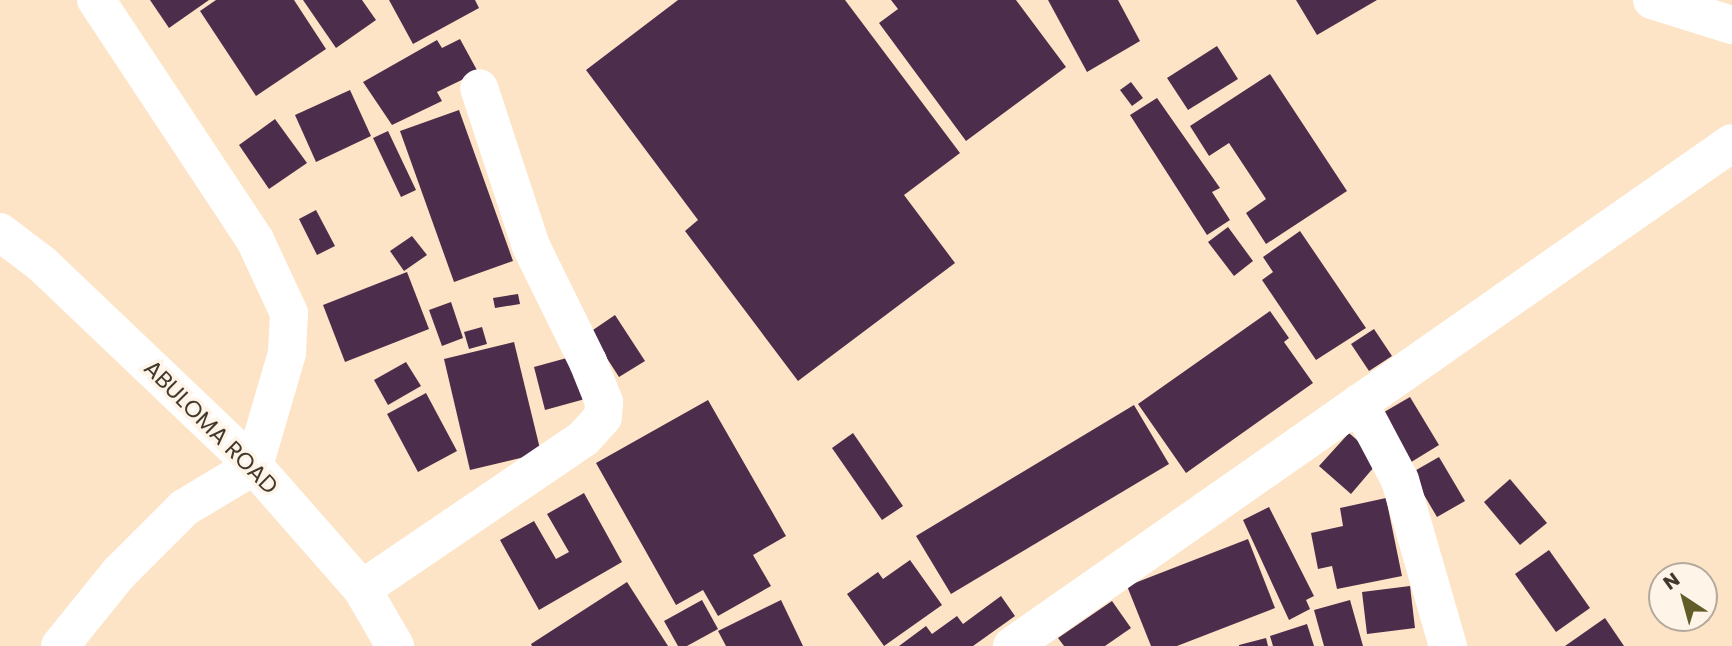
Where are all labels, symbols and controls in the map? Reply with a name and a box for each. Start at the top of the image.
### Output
street label: ABULOMA ROAD [138,354,284,500]
north arrow [1648,562,1718,632]
text: N [1658,566,1685,596]

